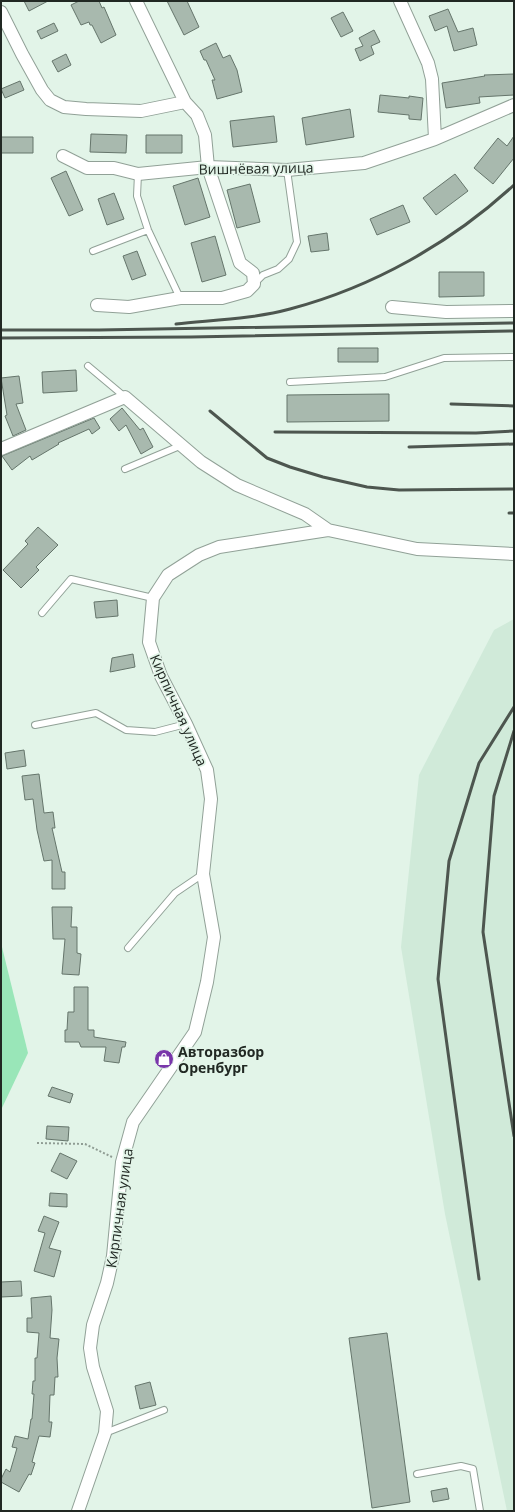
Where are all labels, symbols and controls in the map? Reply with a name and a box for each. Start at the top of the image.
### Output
street label: Вишнёвая улица [198,157,314,179]
street label: Кирпичная улица [146,651,212,769]
place label: Авторазбор Оренбург [178,1042,264,1077]
shop icon: Авторазбор Оренбург [153,1048,175,1070]
street label: Кирпичная улица [101,1147,137,1269]

